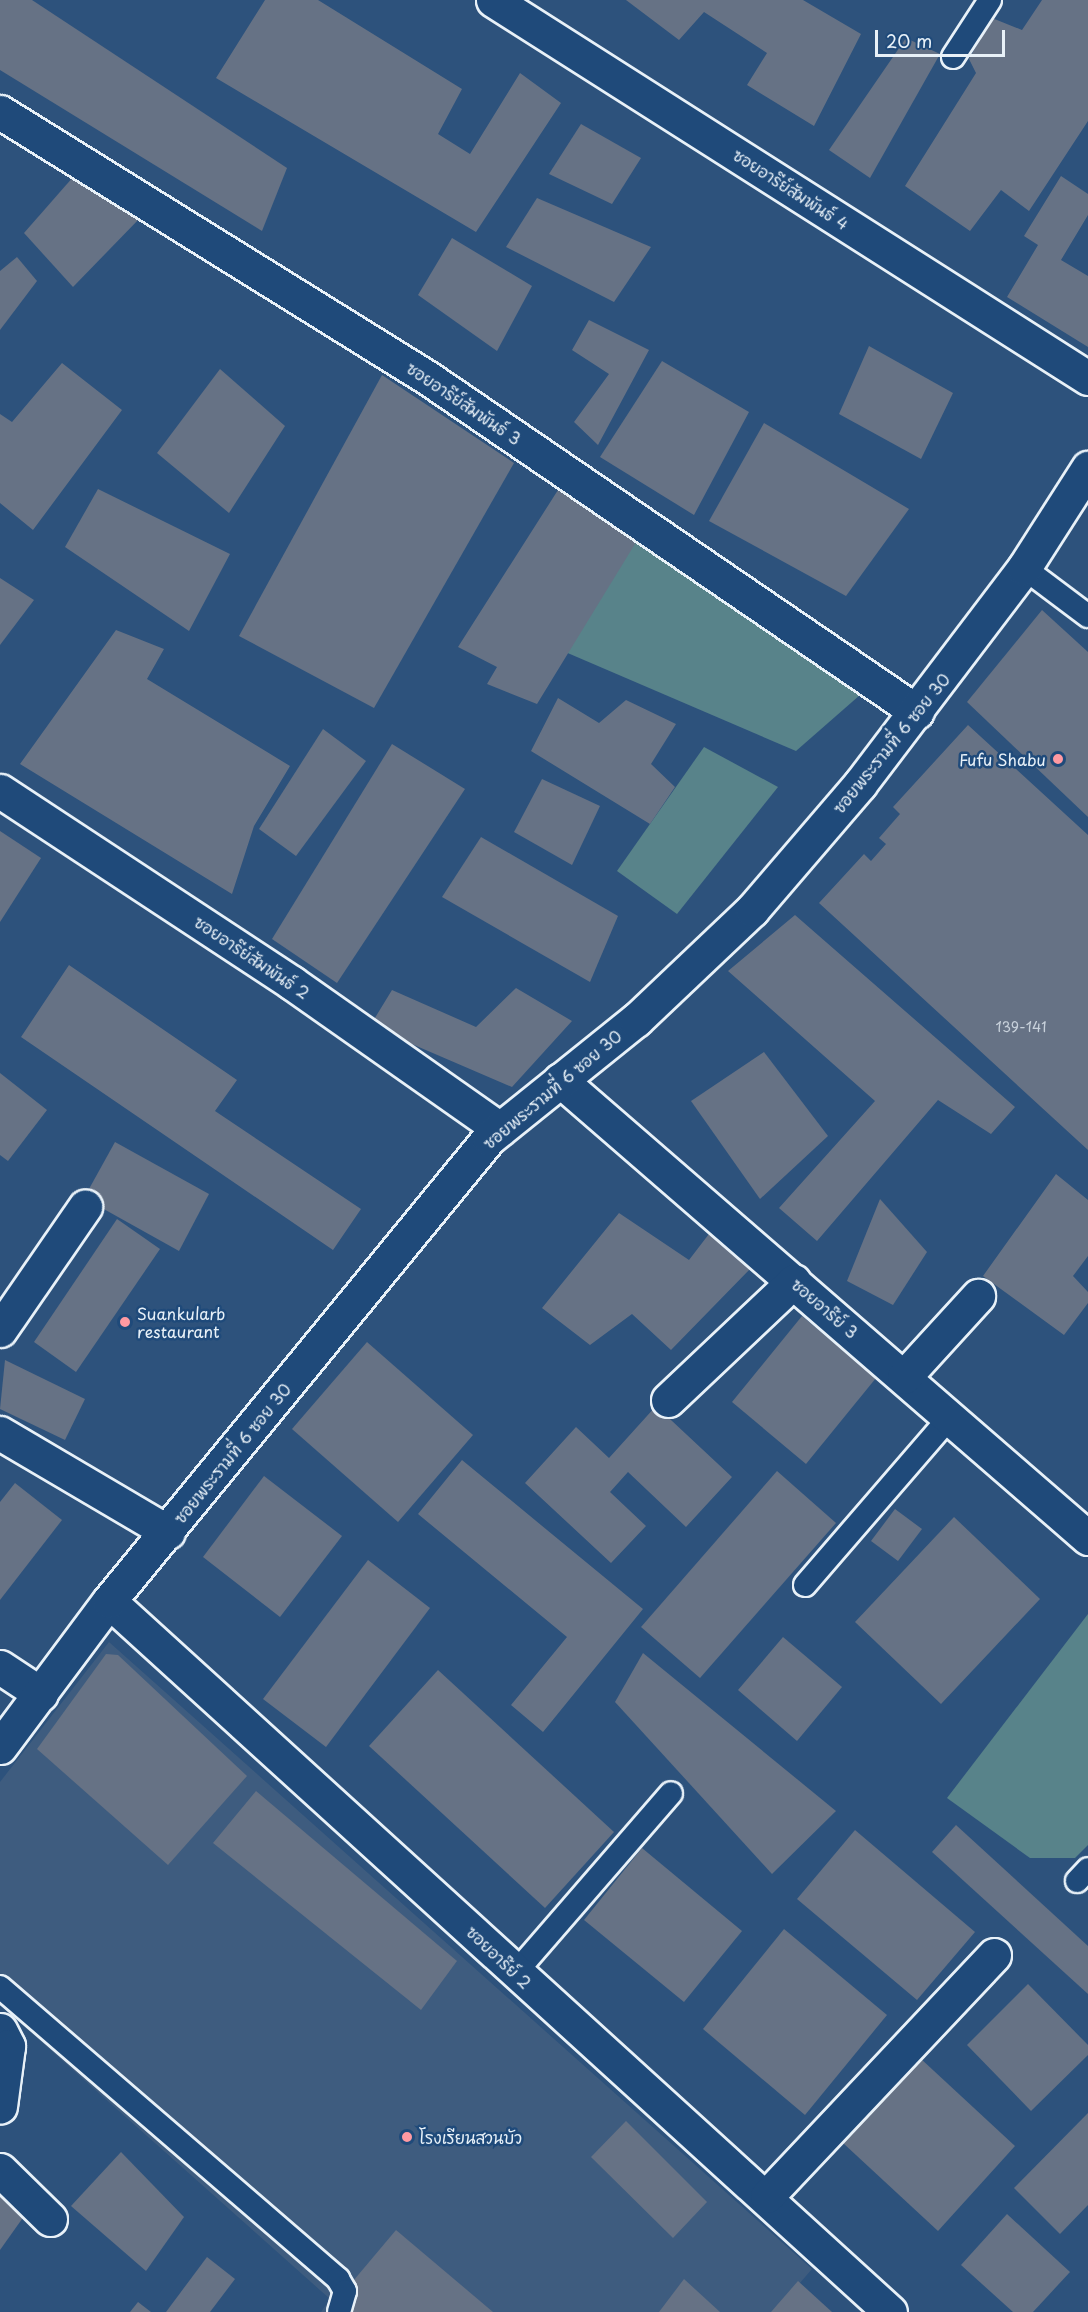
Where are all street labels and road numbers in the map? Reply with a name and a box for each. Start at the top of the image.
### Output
street label: ซอยอารีย์สัมพันธ์ 4 [730,145,852,233]
street label: ซอยอารีย์สัมพันธ์ 3 [403,358,525,448]
street label: ซอยพระรามที่ 6 ซอย 30 [828,669,954,817]
street label: ซอยอารีย์สัมพันธ์ 2 [191,911,313,1003]
street label: ซอยพระรามที่ 6 ซอย 30 [479,1025,625,1153]
street label: ซอยอาร๊ย์ 3 [788,1274,862,1342]
street label: ซอยพระรามที่ 6 ซอย 30 [169,1379,295,1527]
street label: ซอยอาร๊ย์ 2 [463,1922,535,1992]

